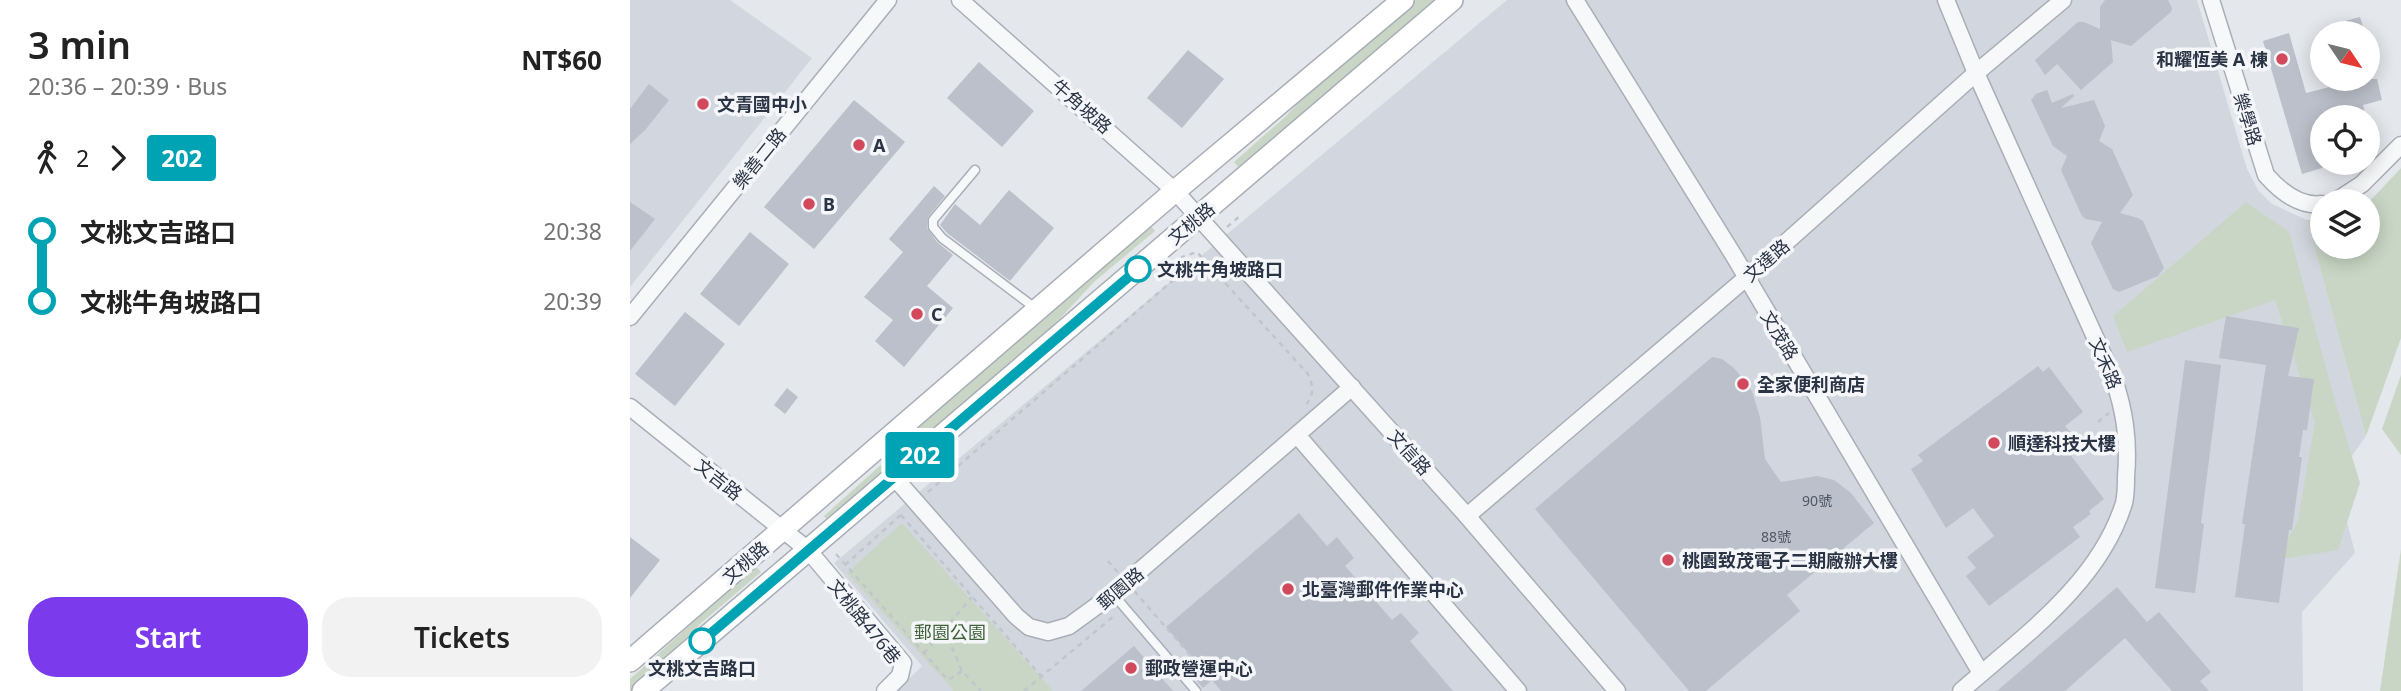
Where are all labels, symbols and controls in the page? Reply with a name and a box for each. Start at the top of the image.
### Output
text: 3 min [28,18,131,70]
north arrow [2310,21,2380,91]
map controls [2310,21,2380,259]
text: NT$60 [521,42,602,78]
place label: 和耀恆美 A 棟 [2156,47,2268,71]
marker: 和耀恆美 A 棟 [2274,51,2290,67]
text: 20:36 – 20:39 · Bus [28,70,227,102]
street label: 牛角坡路 [1047,73,1117,139]
street label: 樂學路 [2229,90,2267,148]
place label: 文青國中小 [717,92,807,116]
marker: 文青國中小 [695,96,711,112]
button: locate [2310,105,2380,175]
street label: 樂善二路 [727,122,791,194]
place label: A [873,133,886,157]
marker: A [851,137,867,153]
icon: walk [28,139,66,177]
icon: forward [99,139,137,177]
text: 202 [161,141,202,174]
text: 2 [76,142,89,174]
button: layers [2310,189,2380,259]
place label: B [823,192,835,216]
marker: B [801,196,817,212]
street label: 文桃路 [1163,196,1219,250]
text: 文桃文吉路口 [80,214,236,250]
text: 20:38 [543,215,602,247]
street label: 文達路 [1738,233,1794,287]
marker: 文桃牛角坡路口 [1125,256,1151,282]
place label: 文桃牛角坡路口 [1157,257,1283,281]
text: 文桃牛角坡路口 [80,284,262,320]
text: 20:39 [543,285,602,317]
place label: C [931,302,943,326]
marker: C [909,306,925,322]
street label: 文茂路 [1756,306,1804,364]
street label: 文禾路 [2084,333,2128,393]
place label: 全家便利商店 [1757,372,1865,396]
marker: 全家便利商店 [1735,376,1751,392]
street label: 文信路 [1383,424,1437,480]
place label: 順達科技大樓 [2008,431,2116,455]
line badge: 202 [880,432,960,478]
marker: 順達科技大樓 [1986,435,2002,451]
text: 202 [899,438,941,471]
street label: 文吉路 [690,453,748,505]
house number: 90號 [1802,491,1832,510]
house number: 88號 [1761,527,1791,546]
street label: 文桃路 [717,535,773,589]
place label: 桃園致茂電子二期廠辦大樓 [1682,548,1898,572]
marker: 桃園致茂電子二期廠辦大樓 [1660,552,1676,568]
street label: 郵園路 [1092,561,1148,615]
street label: 文桃路476巷 [823,573,907,669]
place label: 北臺灣郵件作業中心 [1302,577,1464,601]
marker: 北臺灣郵件作業中心 [1280,581,1296,597]
button: Start [28,597,308,677]
button: Tickets [322,597,602,677]
park label: 郵園公園 [914,620,986,644]
marker: 文桃文吉路口 [689,628,715,654]
place label: 文桃文吉路口 [648,656,756,680]
place label: 郵政營運中心 [1145,656,1253,680]
marker: 郵政營運中心 [1123,660,1139,676]

